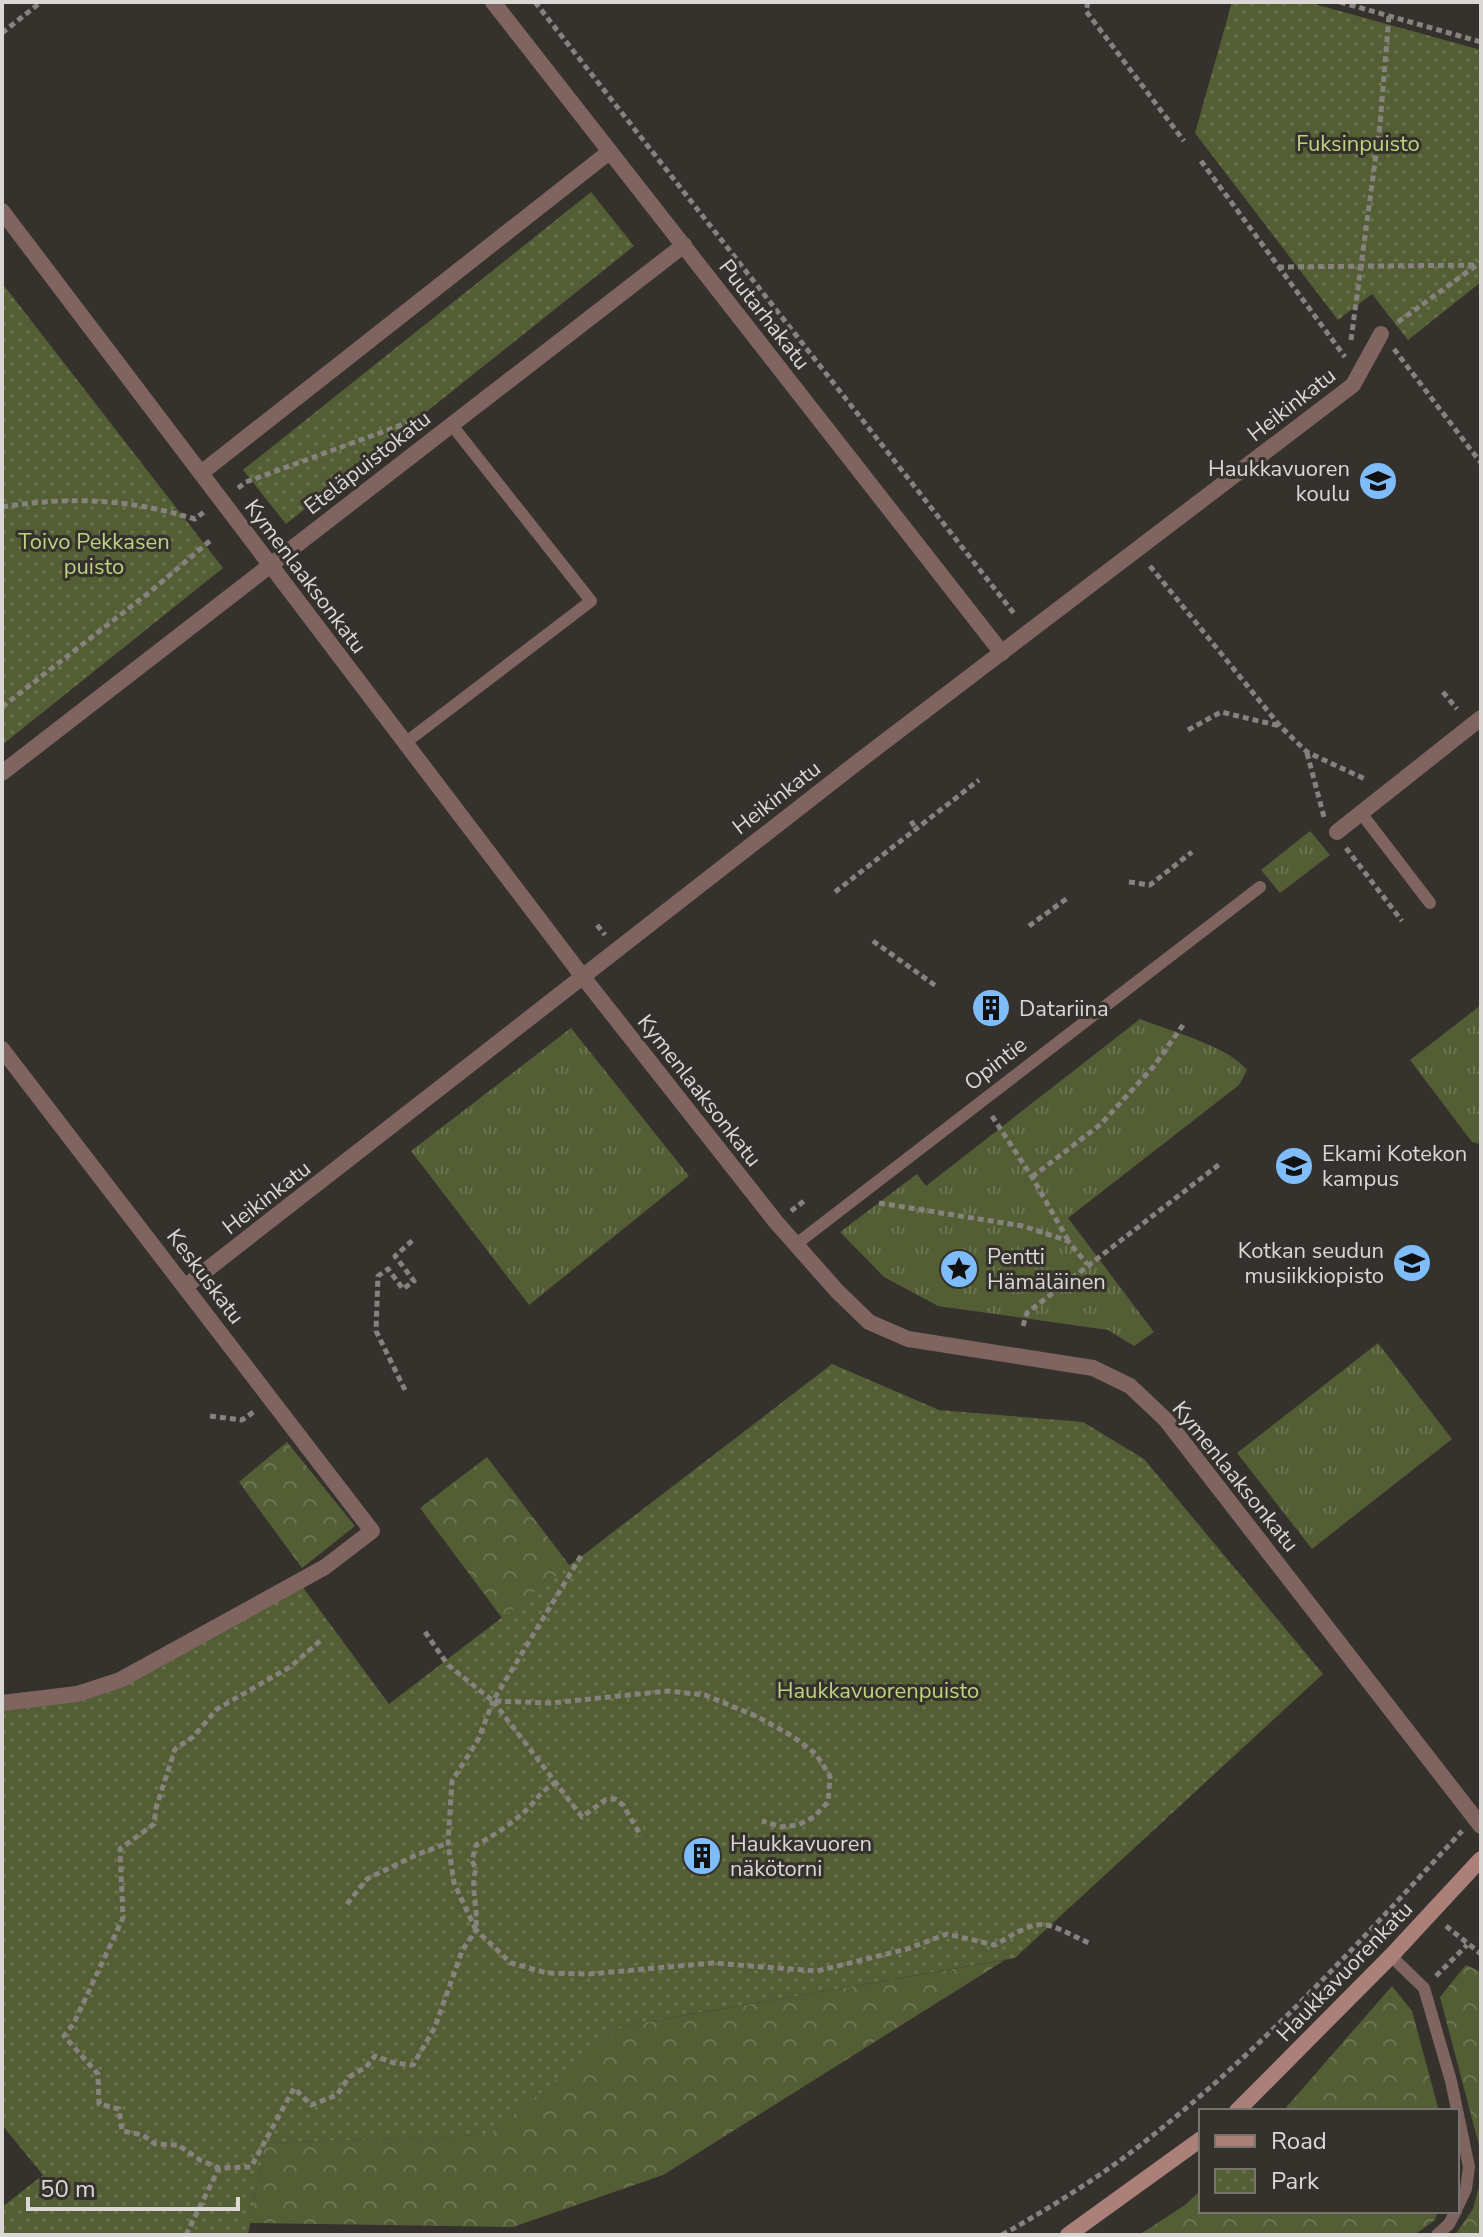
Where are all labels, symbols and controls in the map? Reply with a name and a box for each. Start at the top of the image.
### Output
park label: Fuksinpuisto [1296,129,1420,159]
street label: Puutarhakatu [712,253,817,376]
street label: Heikinkatu [1241,361,1342,449]
street label: Eteläpuistokatu [298,404,437,522]
place label: Haukkavuoren koulu [1208,454,1350,509]
school or university icon: Haukkavuoren koulu [1357,460,1399,502]
street label: Kymenlaaksonkatu [237,493,373,660]
park label: Toivo Pekkasen puisto [18,527,170,582]
street label: Heikinkatu [726,754,827,842]
building icon: Datariina [970,987,1012,1029]
place label: Datariina [1019,994,1109,1024]
street label: Kymenlaaksonkatu [630,1008,768,1173]
street label: Opintie [958,1030,1033,1098]
place label: Ekami Kotekon kampus [1322,1139,1467,1194]
school or university icon: Ekami Kotekon kampus [1273,1145,1315,1187]
street label: Heikinkatu [216,1154,317,1242]
street label: Keskuskatu [159,1223,251,1330]
place label: Kotkan seudun musiikkiopisto [1238,1236,1384,1291]
place label: Pentti Hämäläinen [987,1242,1106,1297]
school or university icon: Kotkan seudun musiikkiopisto [1391,1242,1433,1284]
place icon: Pentti Hämäläinen [938,1248,980,1290]
street label: Kymenlaaksonkatu [1165,1395,1305,1558]
park label: Haukkavuorenpuisto [777,1676,979,1706]
place label: Haukkavuoren näkötorni [730,1829,872,1884]
building icon: Haukkavuoren näkötorni [681,1835,723,1877]
street label: Haukkavuorenkatu [1270,1895,1420,2049]
legend [1199,2109,1459,2213]
text: Road [1271,2125,1327,2157]
scale bar [28,2161,238,2211]
text: Park [1271,2165,1320,2197]
text: 50 m [40,2173,96,2205]

